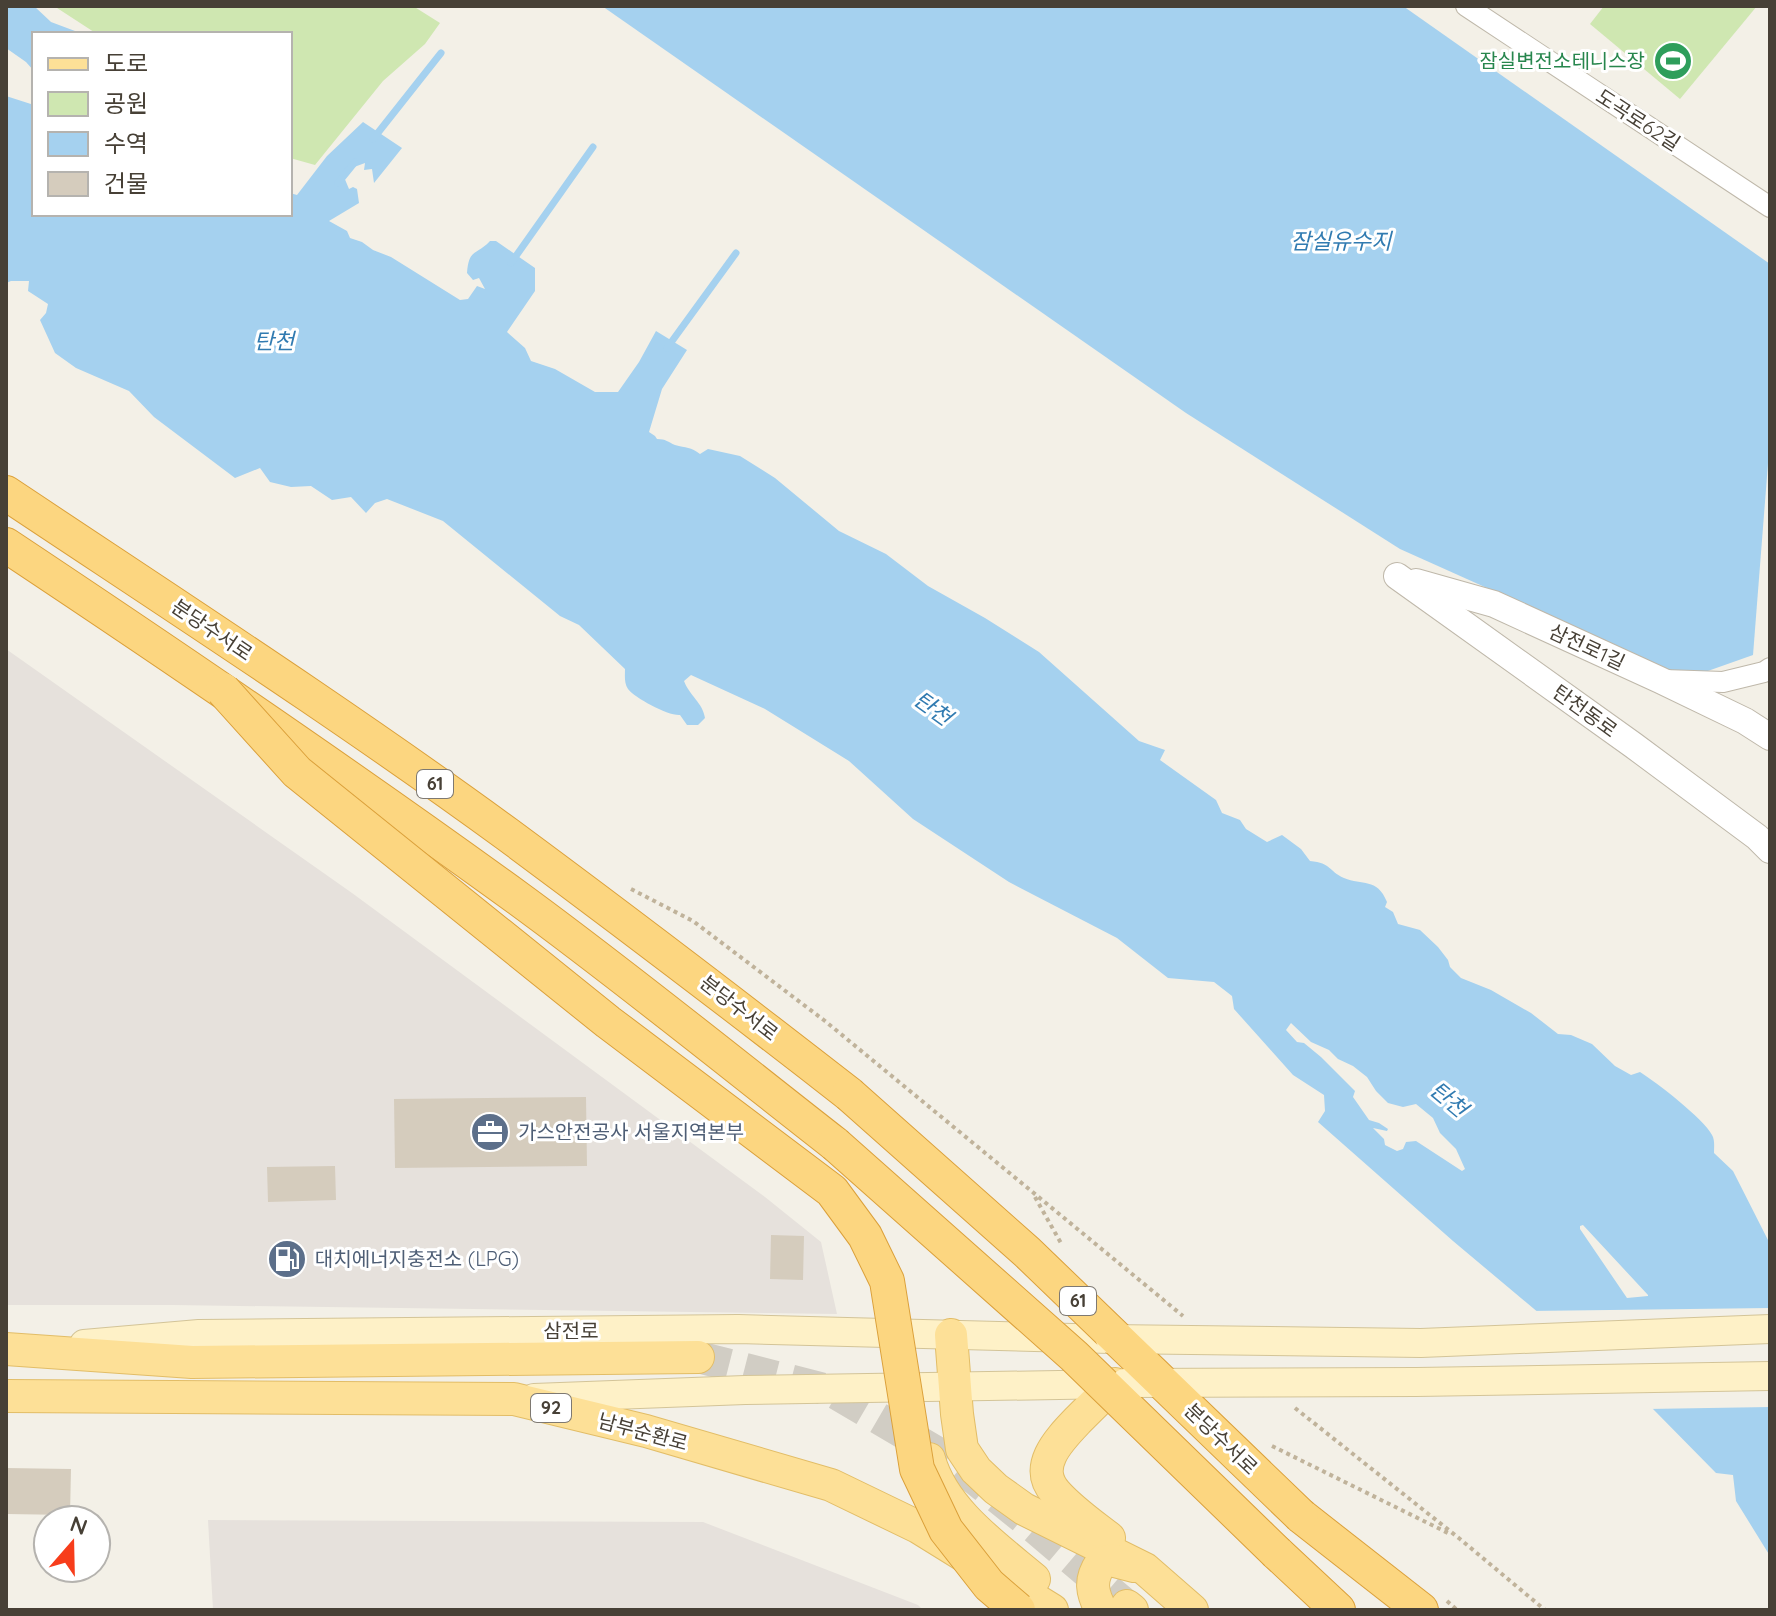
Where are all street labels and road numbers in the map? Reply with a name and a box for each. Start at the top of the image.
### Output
street label: 도곡로62길 [1591,83,1685,156]
street label: 분당수서로 [167,593,257,666]
street label: 삼전로1길 [1545,618,1629,675]
street label: 탄천동로 [1548,679,1622,742]
road number: 61 [417,770,453,798]
street label: 분당수서로 [695,969,783,1046]
road number: 61 [1060,1287,1096,1315]
street label: 삼전로 [543,1318,599,1343]
road number: 92 [531,1394,571,1422]
street label: 분당수서로 [1180,1398,1263,1480]
street label: 남부순환로 [595,1408,691,1455]

